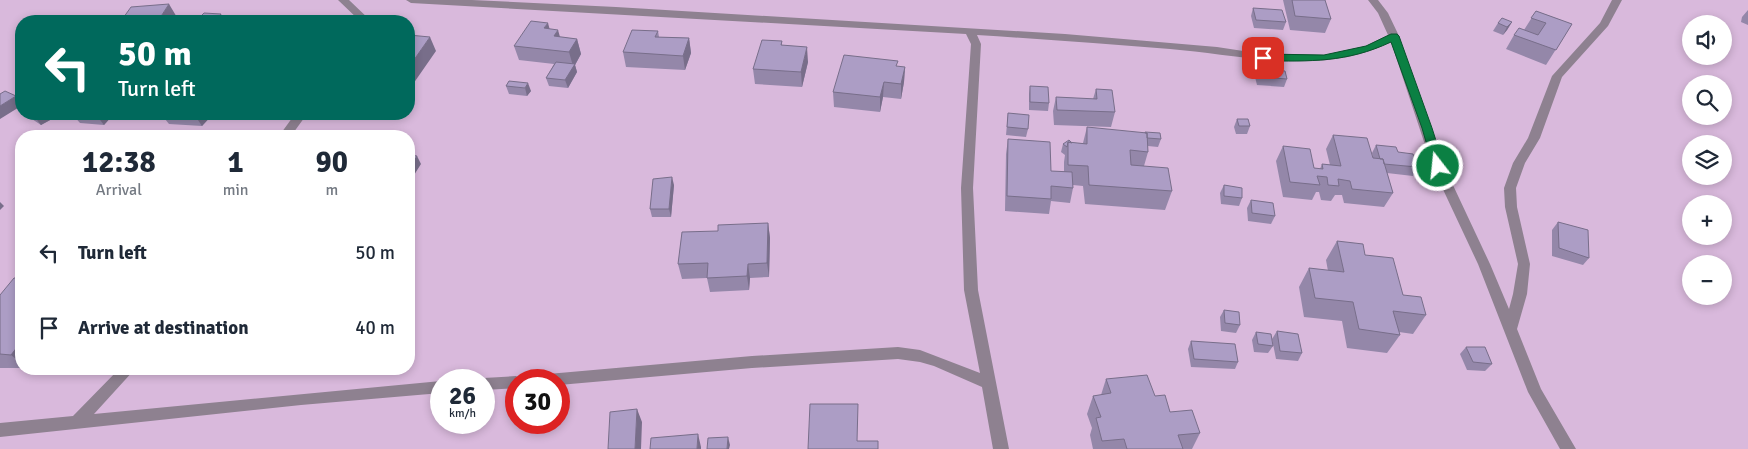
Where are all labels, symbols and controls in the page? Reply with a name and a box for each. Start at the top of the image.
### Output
map controls [1682,15,1732,305]
button: sound [1682,15,1732,65]
text: 50 m [118,32,192,75]
icon: left [35,35,100,100]
pin [1242,37,1284,79]
icon: arrive [1249,44,1277,72]
text: Turn left [118,75,196,102]
button: search [1682,75,1732,125]
button: layers [1682,135,1732,185]
position arrow [1411,139,1463,191]
text: 12:38 [82,144,156,181]
text: 1 [228,144,244,181]
text: 90 [316,144,348,181]
text: Arrival [96,180,142,200]
text: min [223,180,249,200]
text: m [325,180,338,200]
button: + [1682,195,1732,245]
icon: left [35,239,63,267]
text: Turn left [78,241,147,265]
text: 50 m [355,241,395,265]
button: − [1682,255,1732,305]
icon: arrive [35,314,63,342]
text: Arrive at destination [78,316,249,340]
text: 40 m [355,316,395,340]
speed limit sign: 30 [505,369,570,434]
text: 26 [449,380,476,411]
text: km/h [449,406,476,421]

